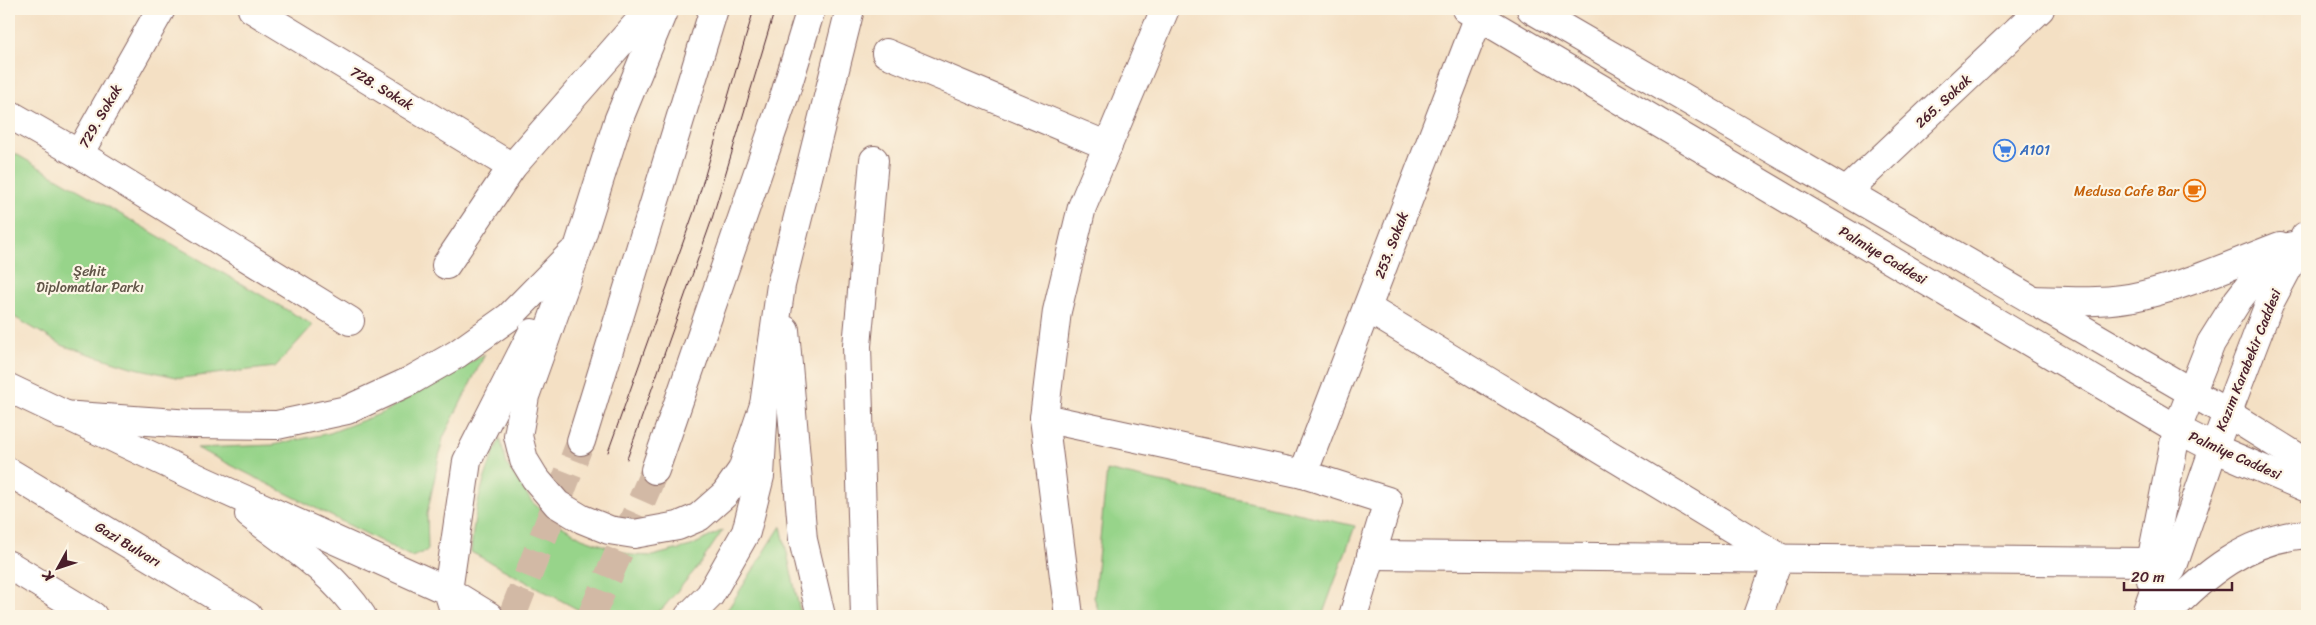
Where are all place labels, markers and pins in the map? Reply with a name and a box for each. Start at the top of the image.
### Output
supermarket icon: A101 [1992,138,2016,162]
place label: A101 [2019,138,2050,163]
place label: Medusa Cafe Bar [2074,179,2180,204]
cafe icon: Medusa Cafe Bar [2183,179,2207,203]

